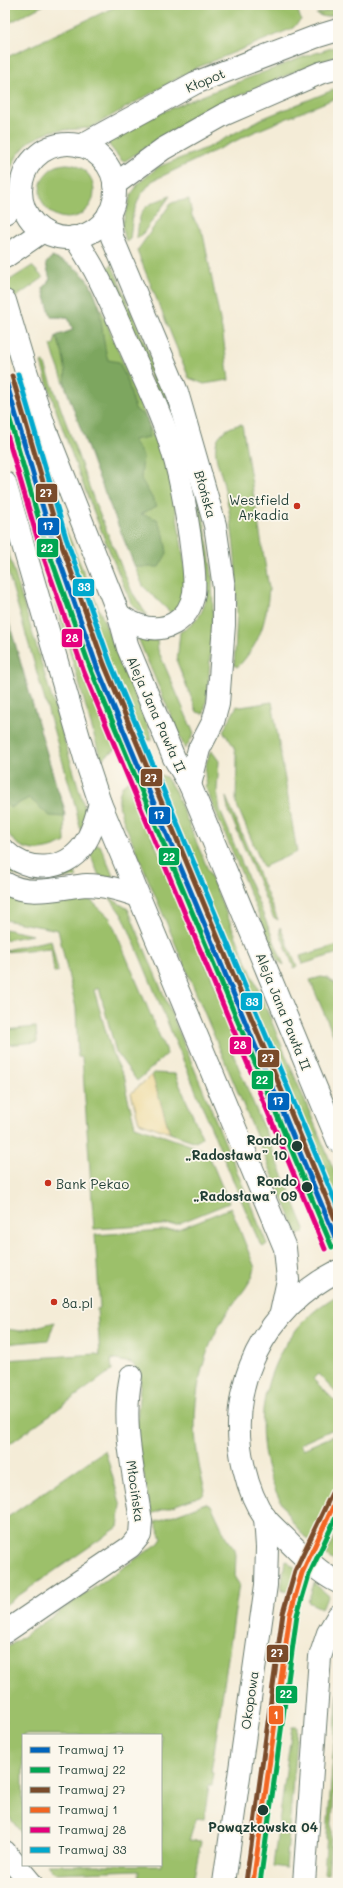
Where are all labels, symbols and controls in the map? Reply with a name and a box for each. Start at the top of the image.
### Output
street label: Kłopot [183,64,227,96]
street label: Błońska [191,468,221,520]
line badge: 27 [35,483,58,503]
text: 27 [40,485,52,500]
place label: Westfield Arkadia [229,491,289,523]
marker: Westfield Arkadia [292,501,302,511]
line badge: 17 [37,517,60,536]
text: 17 [43,518,54,533]
line badge: 22 [36,538,59,558]
text: 22 [41,540,53,555]
line badge: 33 [72,578,95,597]
text: 33 [77,579,91,594]
line badge: 28 [61,628,83,648]
text: 28 [66,630,79,645]
street label: Aleja Jana Pawła II [124,653,190,775]
line badge: 27 [140,768,163,787]
text: 27 [145,770,157,785]
line badge: 17 [148,806,171,825]
text: 17 [154,807,165,822]
line badge: 22 [158,847,180,866]
text: 22 [163,849,175,864]
street label: Aleja Jana Pawła II [253,950,315,1073]
line badge: 33 [240,992,263,1011]
text: 33 [245,994,259,1009]
line badge: 28 [229,1036,252,1055]
text: 28 [234,1037,247,1052]
line badge: 27 [257,1049,280,1068]
text: 27 [262,1050,274,1065]
line badge: 22 [251,1070,274,1090]
text: 22 [256,1072,268,1087]
line badge: 17 [267,1092,290,1111]
text: 17 [273,1093,284,1108]
place label: Rondo „Radosława” 10 [185,1131,287,1163]
marker: Rondo „Radosława” 10 [290,1139,304,1153]
place label: Rondo „Radosława” 09 [193,1172,297,1204]
place label: Bank Pekao [56,1175,129,1192]
marker: Bank Pekao [43,1178,53,1188]
marker: Rondo „Radosława” 09 [300,1180,314,1194]
place label: 8a.pl [62,1294,93,1311]
marker: 8a.pl [49,1297,59,1307]
street label: Młocińska [123,1459,149,1523]
line badge: 27 [266,1644,289,1663]
text: 27 [271,1645,283,1660]
street label: Okopowa [236,1670,262,1730]
line badge: 22 [275,1685,298,1704]
text: 22 [280,1686,292,1701]
line badge: 1 [268,1705,284,1725]
text: 1 [274,1707,278,1722]
legend [22,1734,162,1866]
text: Tramwaj 17 [58,1741,125,1757]
text: Tramwaj 22 [58,1761,126,1777]
text: Tramwaj 27 [58,1781,126,1797]
text: Tramwaj 1 [58,1801,118,1817]
marker: Powązkowska 04 [256,1803,270,1817]
place label: Powązkowska 04 [208,1818,318,1835]
text: Tramwaj 28 [58,1821,126,1837]
text: Tramwaj 33 [58,1841,126,1857]

